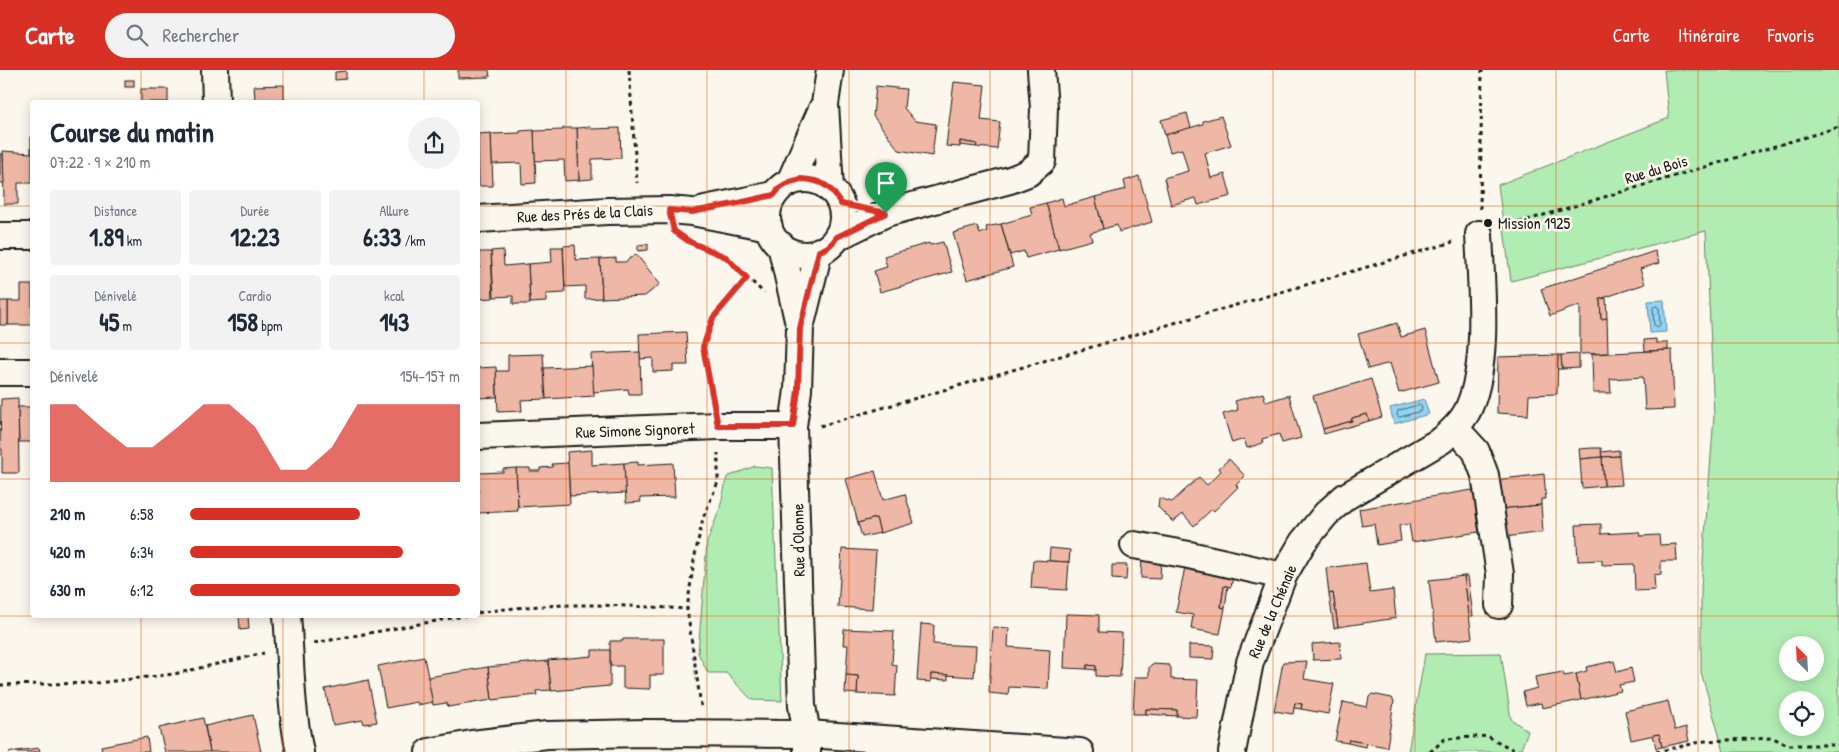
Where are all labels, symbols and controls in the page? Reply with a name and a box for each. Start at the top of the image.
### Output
search box [105,13,455,58]
text: Carte [25,19,75,51]
icon: search [123,21,151,49]
text: Rechercher [163,22,239,48]
text: Carte [1613,23,1650,48]
text: Itinéraire [1678,23,1740,48]
text: Favoris [1768,23,1814,48]
text: Course du matin [50,113,214,151]
button: share [408,117,460,169]
street label: Rue du Bois [1622,149,1690,189]
text: 07:22 · 9 × 210 m [50,151,150,173]
pin [865,162,907,213]
icon: arrive [872,169,900,197]
street label: Rue des Prés de la Clais [517,198,653,228]
text: Distance [94,201,137,220]
text: Durée [241,201,269,220]
text: Allure [380,201,409,220]
place label: Mission 1925 [1498,212,1571,234]
marker: Mission 1925 [1482,217,1494,229]
text: 1.89 [89,220,124,254]
text: 12:23 [230,220,280,254]
text: 6:33 [363,220,401,254]
text: km [124,231,142,250]
text: /km [401,231,426,250]
text: Dénivelé [95,286,137,305]
text: Cardio [239,286,271,305]
text: kcal [384,286,405,305]
text: 45 [99,305,119,339]
text: 158 [228,305,258,339]
text: 143 [379,305,409,339]
text: m [119,316,132,335]
text: bpm [258,316,282,335]
text: Dénivelé [50,365,98,387]
text: 154–157 m [400,365,460,387]
street label: Rue Simone Signoret [575,417,695,443]
text: 210 m [50,503,85,525]
text: 6:58 [130,503,154,525]
street label: Rue d'Olonne [786,503,810,577]
text: 420 m [50,541,85,563]
text: 6:34 [130,541,153,563]
street label: Rue de la Chénaie [1242,560,1302,661]
text: 630 m [50,579,85,601]
text: 6:12 [130,579,153,601]
north arrow [1779,636,1824,681]
map controls [1779,636,1824,736]
button: locate [1779,691,1824,736]

